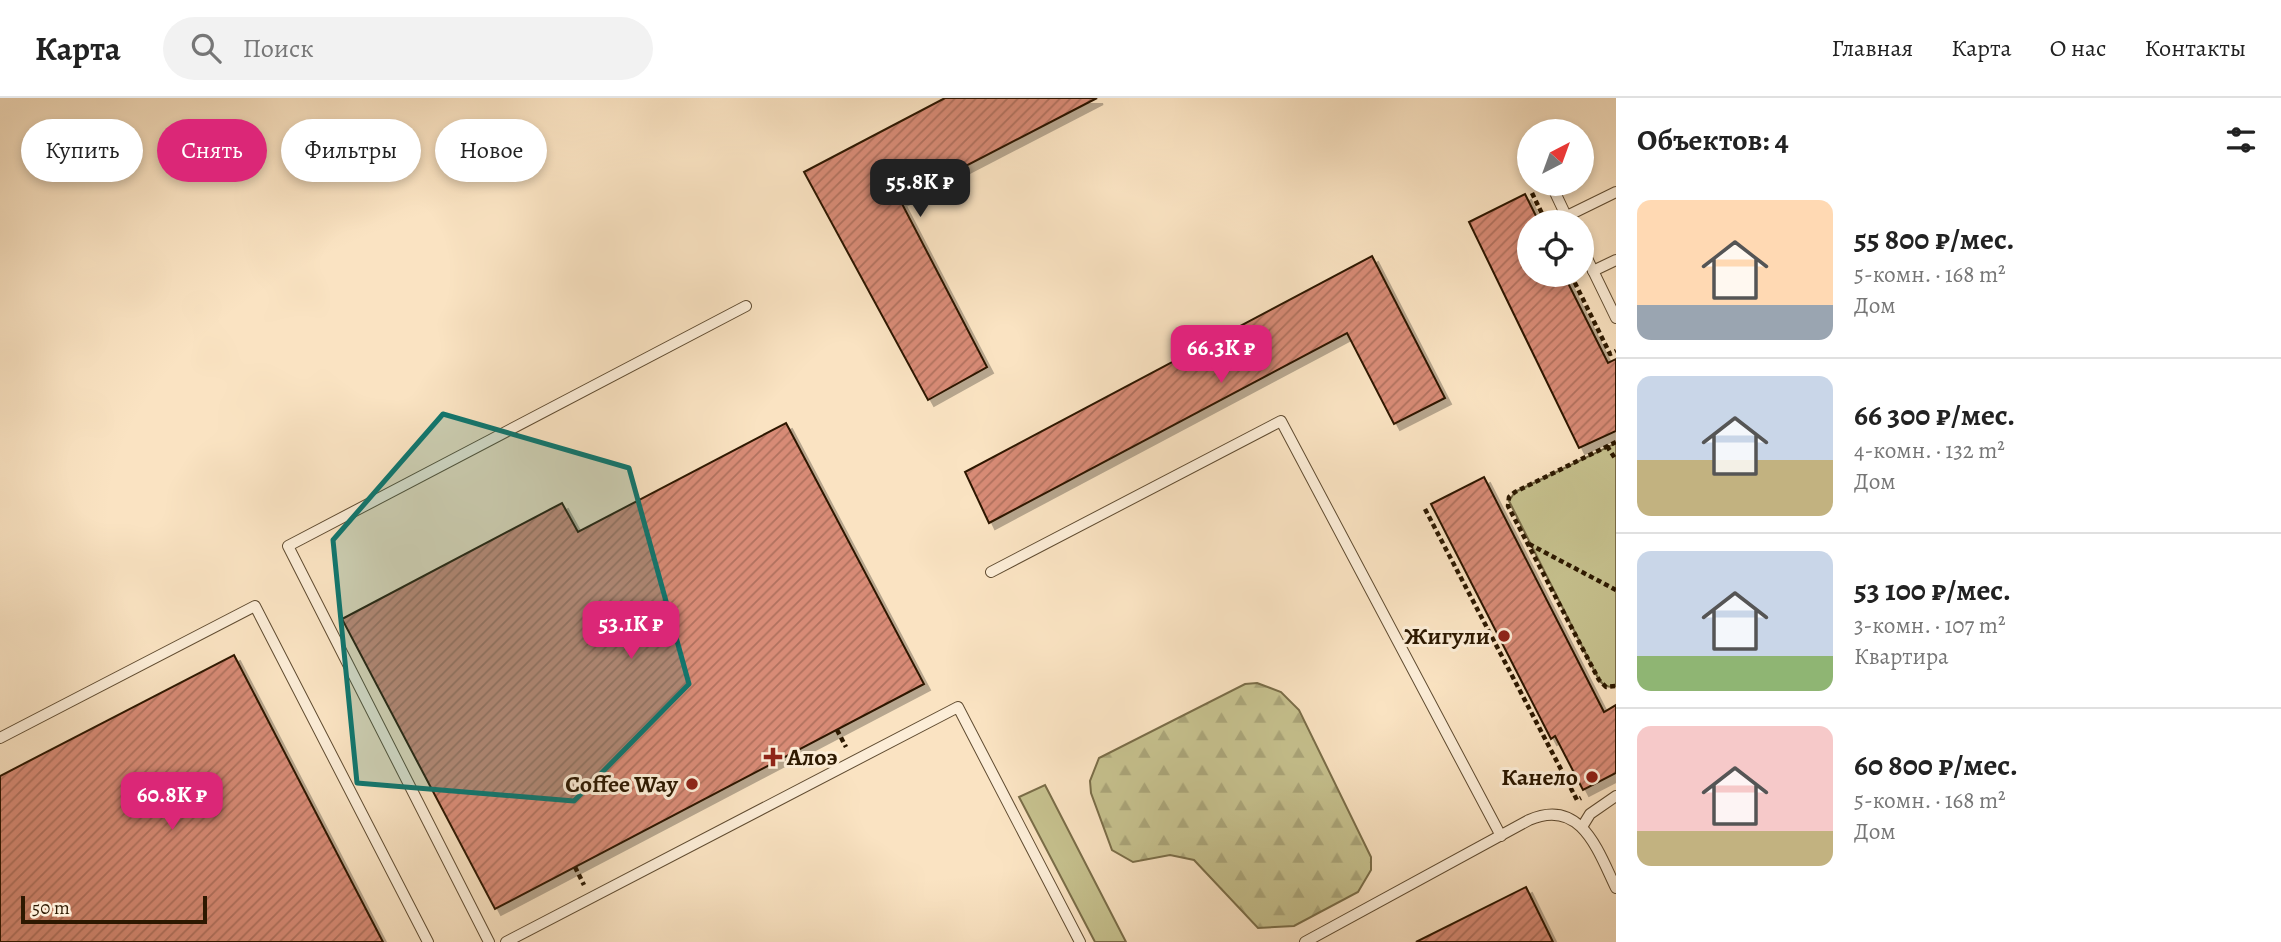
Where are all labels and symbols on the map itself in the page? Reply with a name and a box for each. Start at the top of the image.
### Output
north arrow [1517,119,1594,196]
pin: 55.8K ₽ [855,159,985,219]
pin: 66.3K ₽ [1156,326,1286,385]
pin: 53.1K ₽ [566,602,696,661]
place label: Жигули [1404,620,1490,652]
marker: Жигули [1496,628,1512,644]
place label: Алоэ [786,741,837,773]
marker: Алоэ [765,749,781,765]
place label: Канело [1501,761,1578,793]
place label: Coffee Way [565,768,679,800]
marker: Канело [1584,769,1600,785]
pin: 60.8K ₽ [107,772,237,832]
marker: Coffee Way [684,776,700,792]
scale bar [21,893,206,925]

